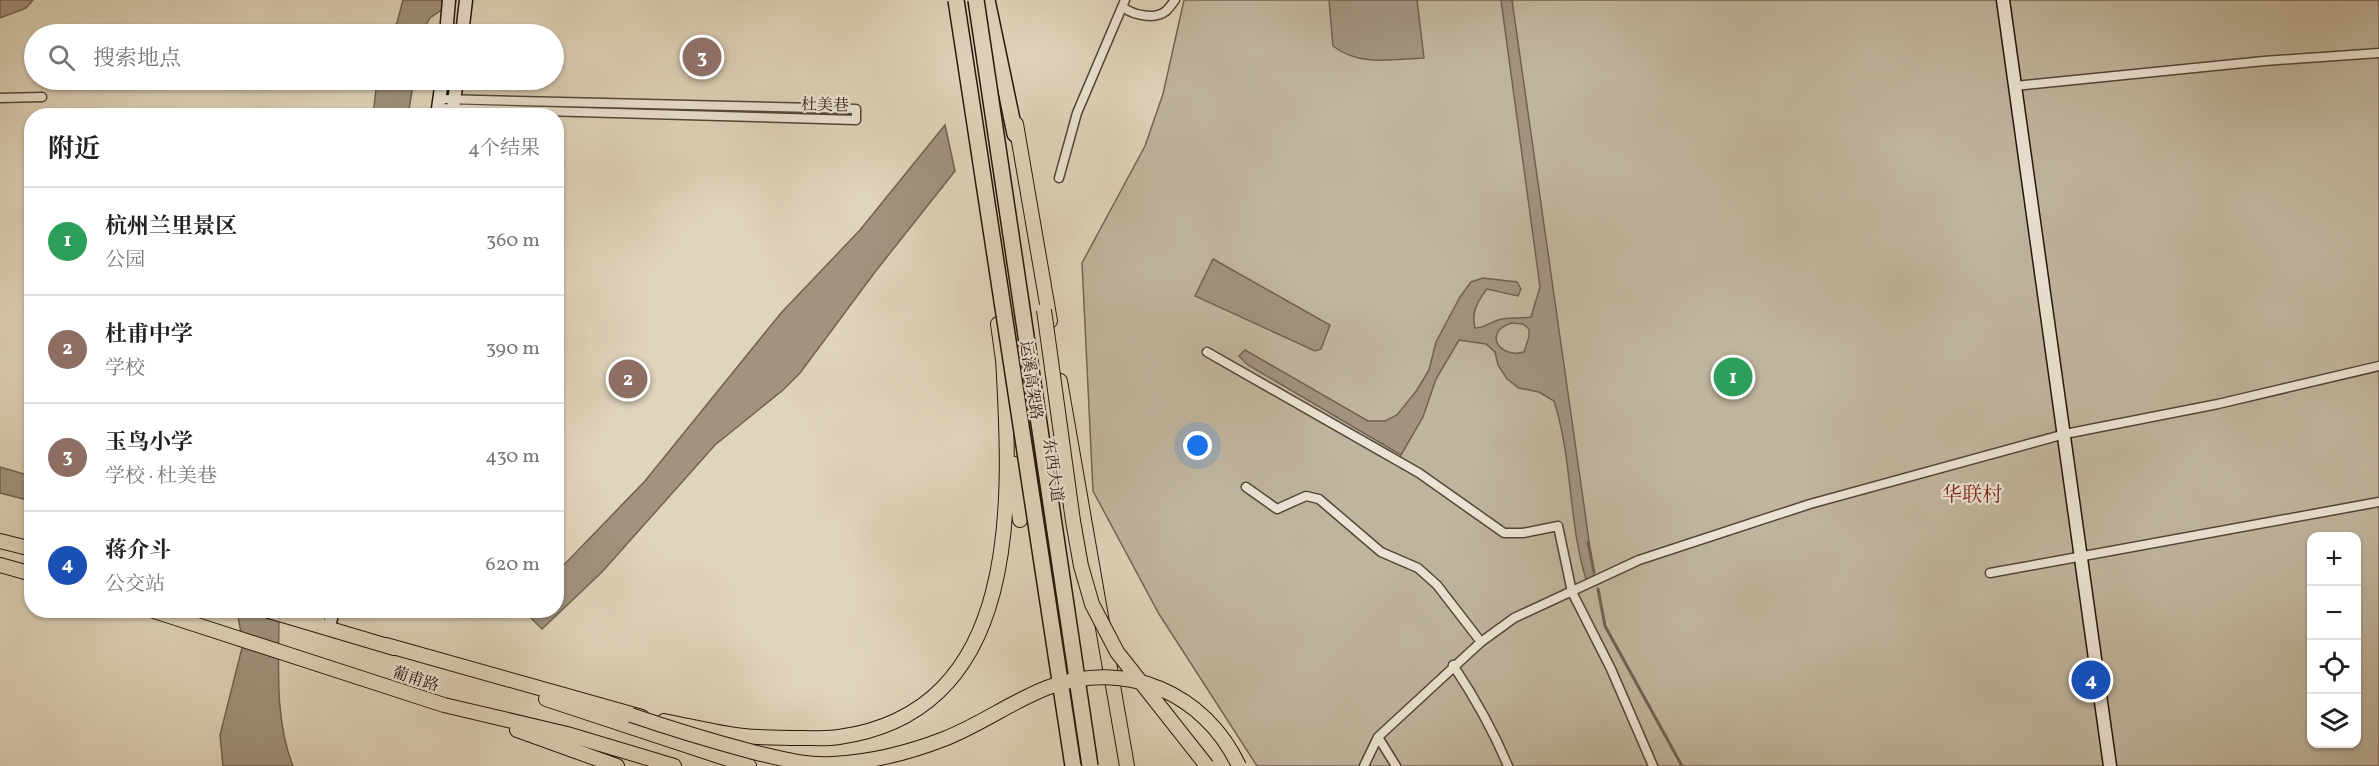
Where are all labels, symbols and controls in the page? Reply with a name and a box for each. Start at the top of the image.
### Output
search box [24,24,564,90]
pin: 3 [682,34,722,80]
icon: search [45,41,78,74]
text: 搜索地点 [93,44,181,75]
street label: 杜美巷 [801,95,849,117]
text: 附近 [48,132,100,168]
text: 4个结果 [468,135,540,163]
text: 杭州兰里景区 [105,212,237,243]
text: 1 [63,227,72,255]
text: 360 m [486,227,540,255]
text: 公园 [105,247,145,275]
text: 杜甫中学 [105,320,193,351]
text: 2 [62,335,73,363]
text: 390 m [486,335,540,363]
street label: 运溪高架路 [1014,339,1046,421]
pin: 1 [1714,354,1752,400]
text: 学校 [105,355,145,383]
pin: 2 [608,356,648,401]
text: 玉鸟小学 [105,428,193,459]
your location [1183,431,1212,460]
street label: 东西大道 [1037,437,1067,504]
text: 3 [62,443,73,471]
text: 430 m [485,443,540,471]
text: 学校 · 杜美巷 [105,463,217,491]
district label: 华联村 [1942,482,2002,510]
map controls [2307,532,2361,748]
button: + [2307,532,2361,586]
text: 蒋介斗 [105,536,171,567]
text: 4 [61,551,74,579]
text: 620 m [486,551,540,579]
text: 公交站 [105,571,165,599]
button: − [2307,586,2361,640]
button: locate [2307,640,2361,694]
pin: 4 [2072,658,2110,702]
street label: 葡甫路 [389,662,442,698]
button: layers [2307,694,2361,748]

